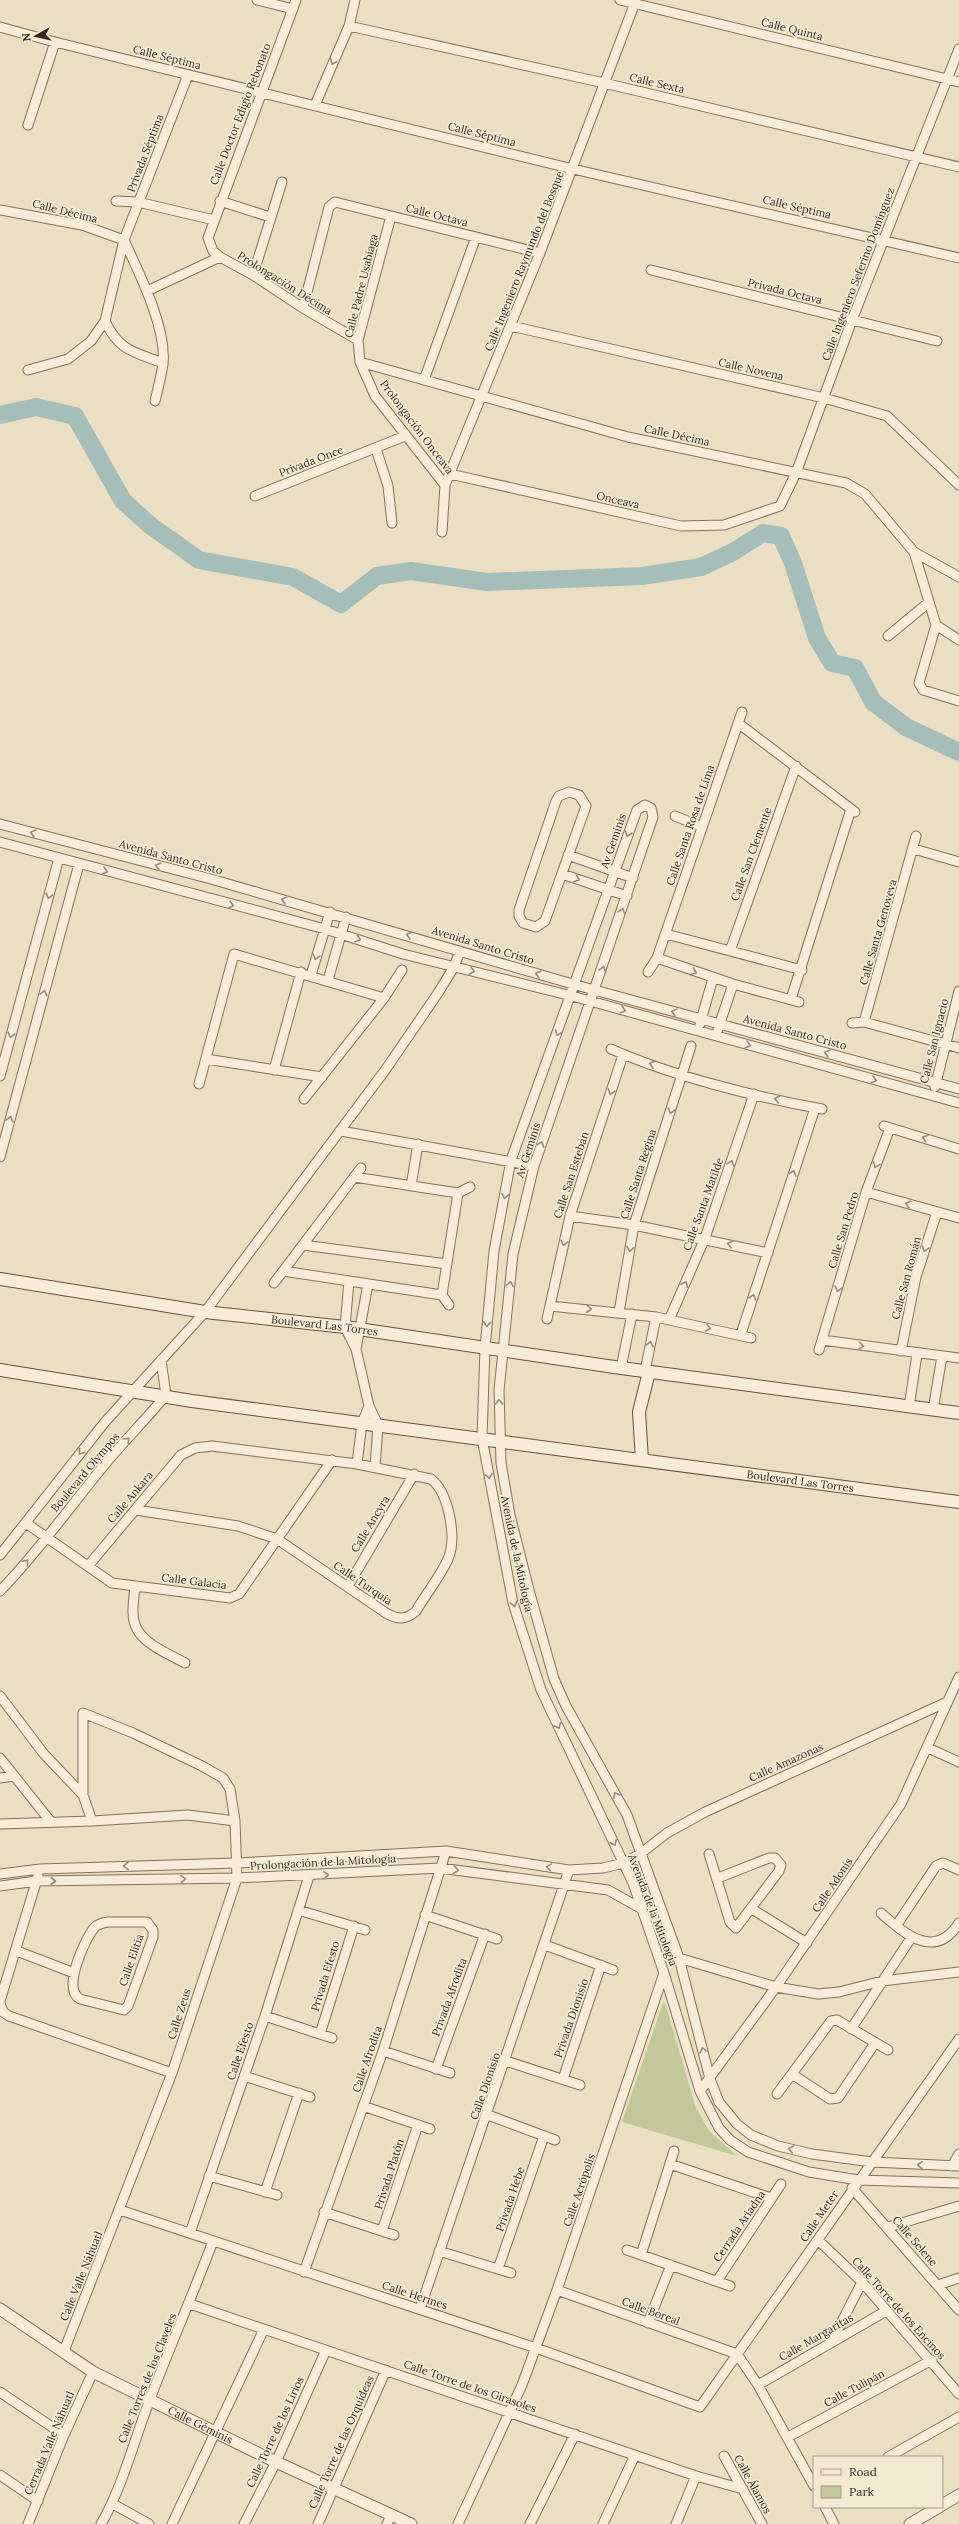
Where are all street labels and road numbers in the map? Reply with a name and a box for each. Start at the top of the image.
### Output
street label: Calle Quinta [760,15,825,44]
street label: Calle Doctor Edigio Rebonato [206,41,274,187]
street label: Calle Séptima [131,42,203,72]
street label: Calle Sexta [628,70,686,96]
street label: Privada Séptima [124,112,166,194]
street label: Calle Séptima [446,119,518,149]
street label: Calle Ingeniero Raymundo del Bosque [481,169,567,353]
street label: Calle Ingeniero Seferino Domínguez [818,185,898,363]
street label: Calle Séptima [761,192,833,222]
street label: Calle Décima [31,196,99,226]
street label: Calle Octava [404,201,470,230]
street label: Calle Padre Usabiaga [341,232,381,339]
street label: Prolongación Décima [235,248,335,318]
street label: Privada Octava [746,275,824,307]
street label: Calle Novena [717,355,785,383]
street label: Prolongación Onceava [377,377,457,477]
street label: Calle Décima [643,421,711,449]
street label: Privada Once [277,442,345,480]
street label: Onceava [595,488,641,512]
street label: Calle Santa Rosa de Lima [663,762,717,887]
street label: Calle San Clemente [728,805,775,903]
street label: Av Geminis [597,812,629,871]
street label: Avenida Santo Cristo [117,836,224,878]
street label: Calle Santa Genoveva [856,877,900,987]
street label: Avenida Santo Cristo [429,922,536,967]
street label: Calle San Ignacio [917,997,951,1085]
street label: Avenida Santo Cristo [741,1011,848,1053]
street label: Av Geminis [512,1121,544,1180]
street label: Calle Santa Regina [617,1127,659,1221]
street label: Calle San Esteban [550,1129,592,1220]
street label: Calle Santa Matilde [680,1155,726,1252]
street label: Calle San Pedro [825,1190,861,1270]
street label: Calle San Román [888,1235,924,1321]
street label: Boulevard Las Torres [270,1312,379,1339]
street label: Boulevard Olympos [48,1429,122,1515]
street label: Boulevard Las Torres [746,1467,855,1495]
street label: Calle Ankara [104,1468,156,1526]
street label: Calle Ancyra [348,1493,393,1555]
street label: Avenida de la Mitología [498,1494,536,1614]
street label: Calle Turquia [331,1558,395,1608]
street label: Calle Galacia [161,1570,228,1592]
street label: Calle Amazonas [747,1739,825,1785]
street label: Prolongación de la Mitología [250,1851,397,1873]
street label: Avenida de la Mitología [625,1851,681,1968]
street label: Calle Adonis [809,1855,855,1915]
street label: Calle Elitia [116,1932,147,1988]
street label: Privada Efesto [308,1939,342,2013]
street label: Privada Afrodita [428,1956,470,2038]
street label: Privada Dionisio [551,1977,591,2059]
street label: Calle Zeus [164,1987,194,2041]
street label: Calle Efesto [224,2020,256,2082]
street label: Calle Afrodita [349,2023,385,2094]
street label: Calle Dionisio [467,2050,503,2122]
street label: Privada Platón [371,2137,407,2211]
street label: Calle Acrópolis [560,2152,598,2228]
street label: Privada Hebe [492,2165,528,2233]
street label: Cerrada Ariadna [710,2187,768,2264]
street label: Calle Meter [797,2187,841,2244]
street label: Calle Selene [889,2213,941,2269]
street label: Calle Valle Náhuatl [57,2229,105,2323]
street label: Calle Torre de los Encinos [849,2254,949,2362]
street label: Calle Hermes [380,2278,450,2312]
street label: Calle Boreal [620,2294,682,2328]
street label: Calle Margaritas [776,2310,856,2364]
street label: Calle Torres de los Claveles [114,2311,180,2445]
street label: Calle Torre de los Girasoles [402,2357,538,2415]
street label: Calle Tulipán [821,2366,887,2410]
street label: Calle Torre de las Orquídeas [305,2373,377,2511]
street label: Calle Torre de los Lirios [243,2374,307,2490]
street label: Cerrada Valle Náhuatl [21,2389,77,2497]
street label: Calle Géminis [166,2403,235,2447]
street label: Calle Álamos [731,2452,775,2516]

